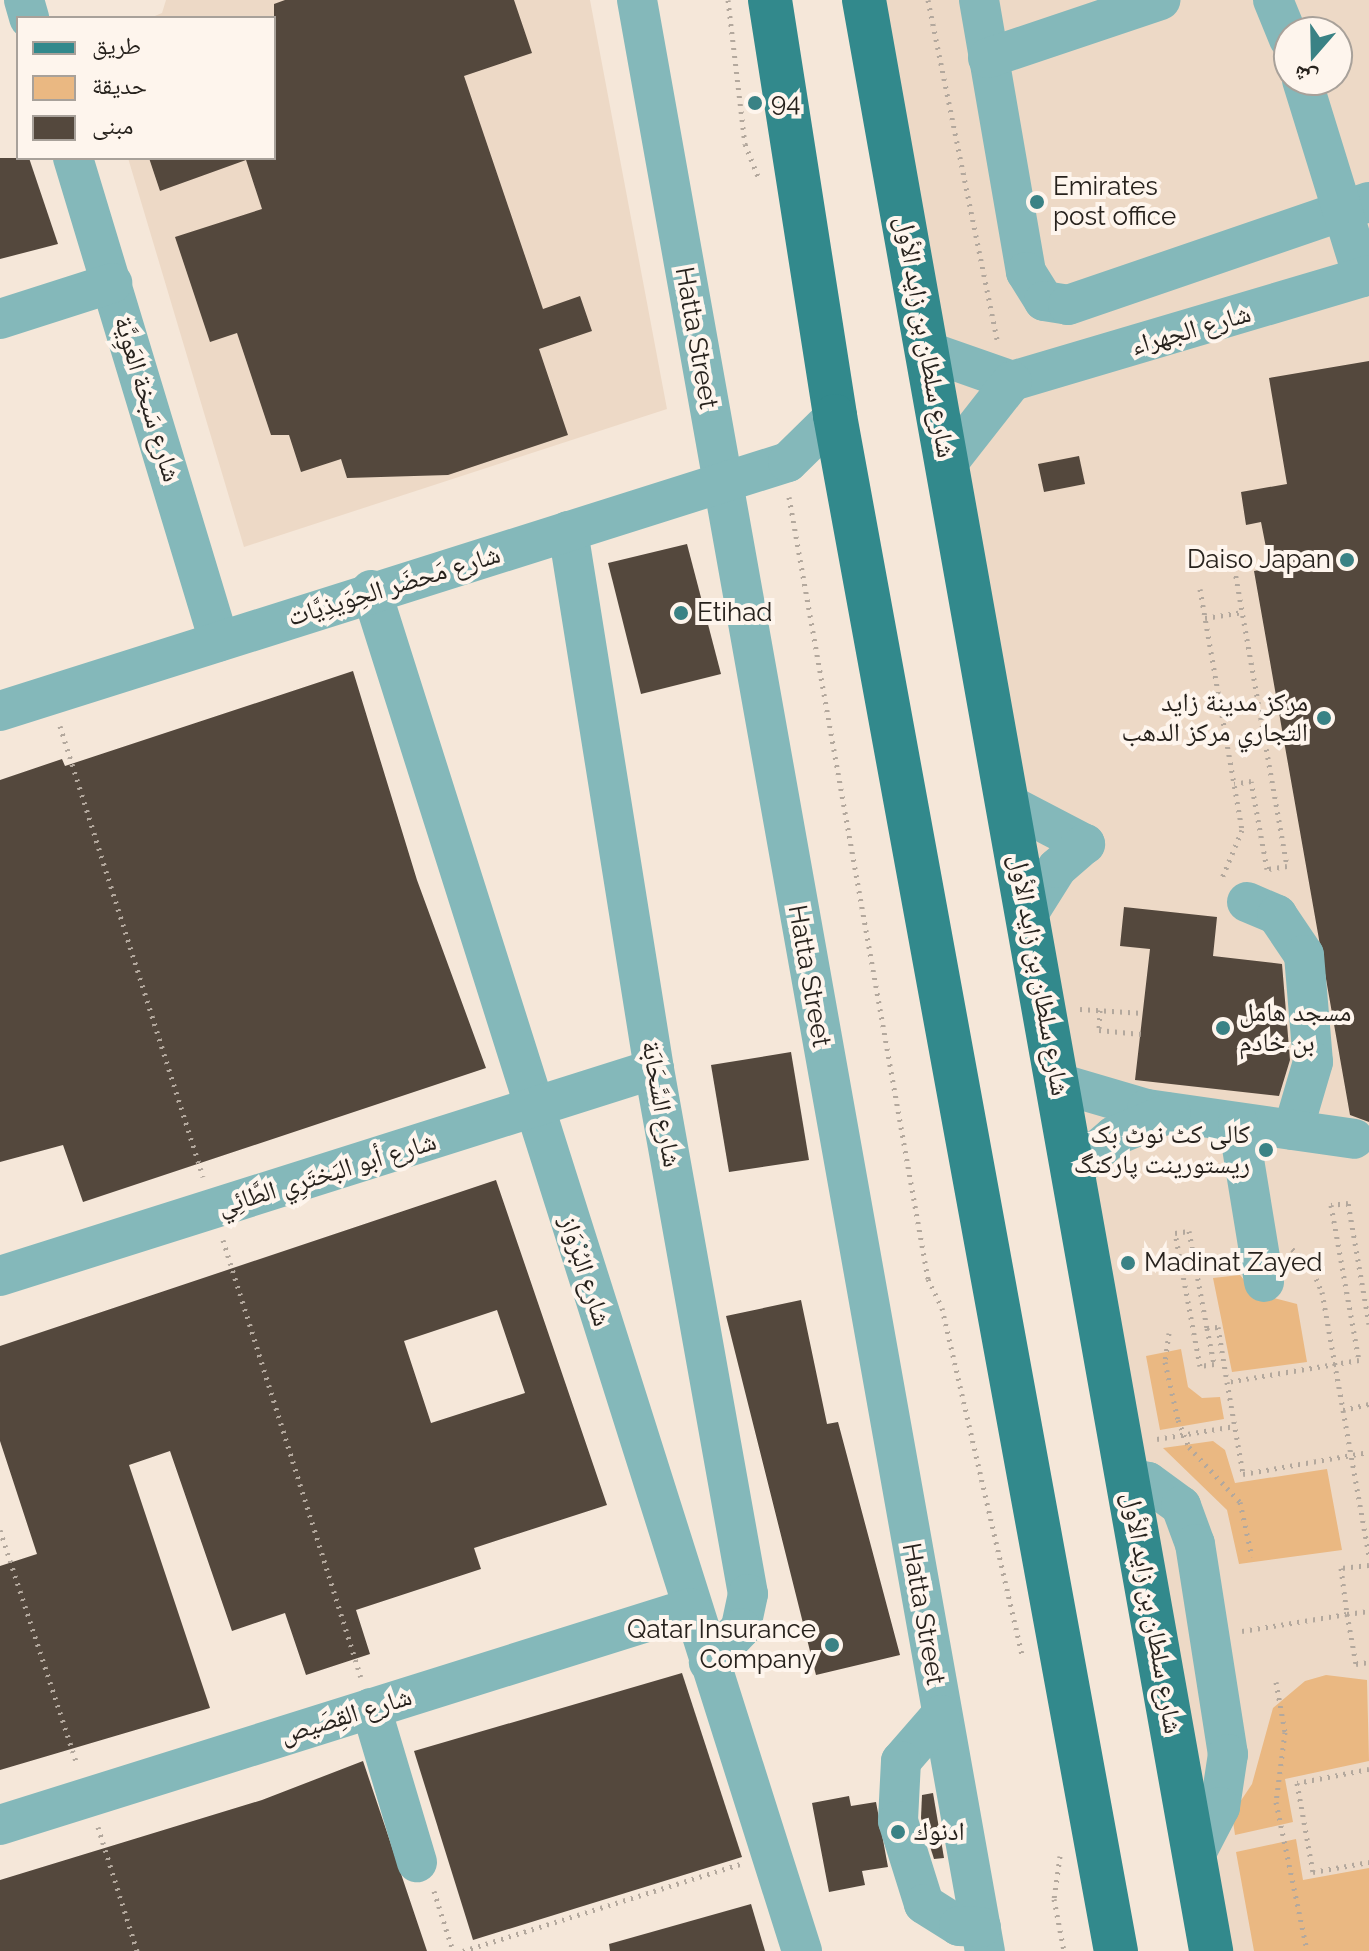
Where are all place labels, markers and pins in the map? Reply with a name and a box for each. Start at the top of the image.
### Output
place label: 94 [771,87,800,119]
marker: 94 [746,94,764,112]
place label: Emirates post office [1053,171,1176,232]
marker: Emirates post office [1028,193,1046,211]
place label: Daiso Japan [1186,544,1331,576]
marker: Daiso Japan [1338,551,1356,569]
place label: Etihad [697,597,773,629]
marker: Etihad [672,604,690,622]
place label: مركز مدينة زايد التجاري مركز الدهب [1122,687,1308,748]
marker: مركز مدينة زايد التجاري مركز الدهب [1315,709,1333,727]
place label: مسجد هامل بن خادم [1239,997,1351,1058]
marker: مسجد هامل بن خادم [1214,1019,1232,1037]
place label: کالی کٹ نوٹ بک ریستورینت پارکنگ [1074,1119,1250,1180]
marker: کالی کٹ نوٹ بک ریستورینت پارکنگ [1257,1141,1275,1159]
place label: Madinat Zayed [1144,1247,1322,1279]
marker: Madinat Zayed [1119,1254,1137,1272]
place label: Qatar Insurance Company [627,1614,816,1676]
marker: Qatar Insurance Company [823,1636,841,1654]
place label: ادنوك [914,1816,965,1848]
marker: ادنوك [889,1823,907,1841]

